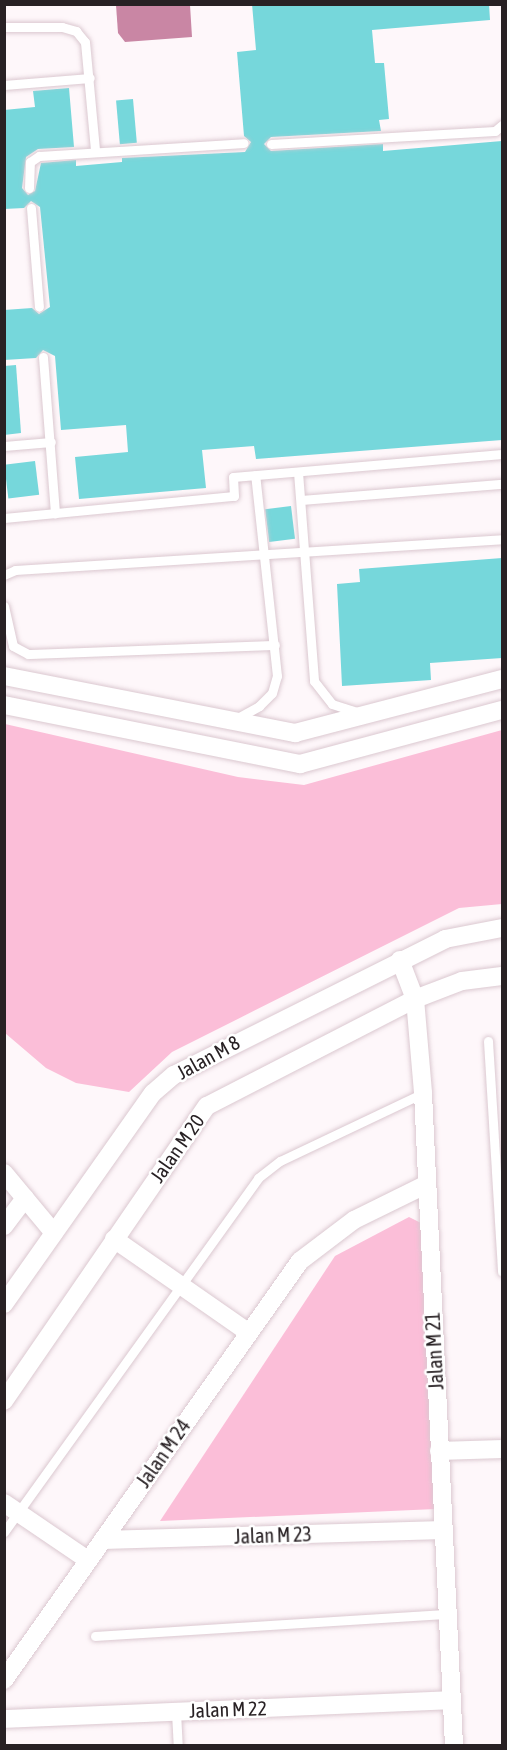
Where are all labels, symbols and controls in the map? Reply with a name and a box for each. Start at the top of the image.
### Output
street label: Jalan M 8 [172,1030,244,1084]
street label: Jalan M 20 [145,1109,209,1187]
street label: Jalan M 21 [420,1312,448,1390]
street label: Jalan M 24 [131,1414,195,1492]
street label: Jalan M 23 [234,1522,312,1548]
street label: Jalan M 22 [189,1696,267,1722]

